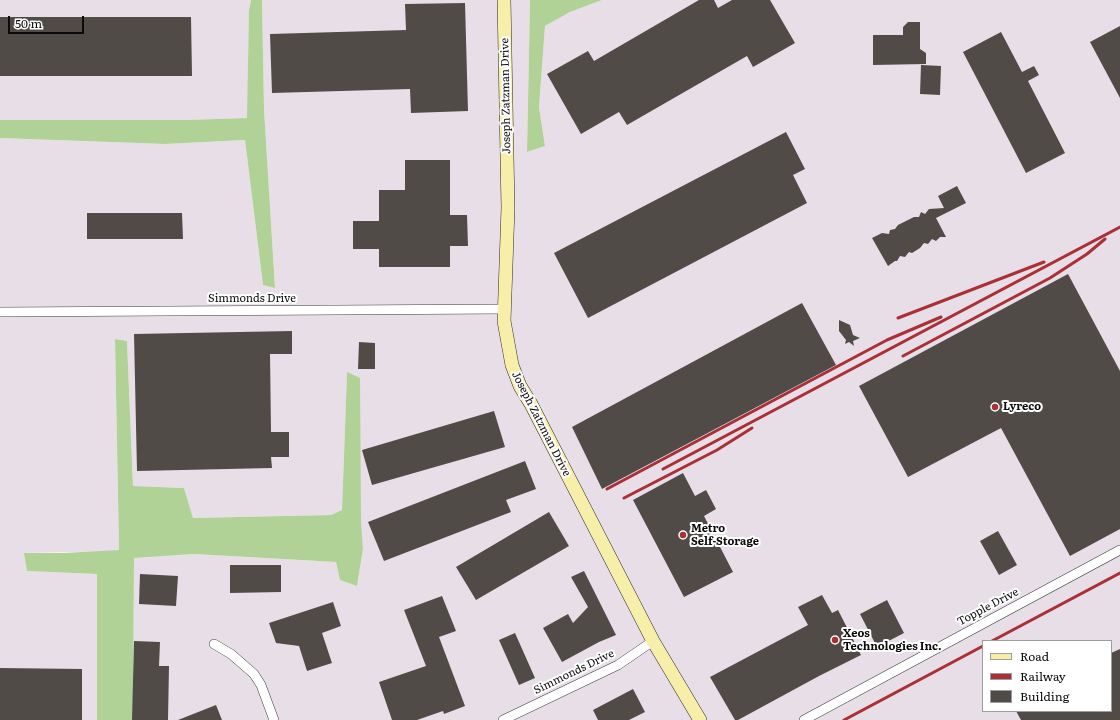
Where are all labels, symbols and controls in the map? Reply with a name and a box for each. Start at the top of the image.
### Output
scale bar [10,8,86,34]
text: 50 m [15,14,42,32]
street label: Joseph Zatzman Drive [498,38,514,154]
street label: Simmonds Drive [208,292,296,306]
street label: Joseph Zatzman Drive [509,369,573,479]
place label: Lyreco [1003,400,1041,414]
marker: Lyreco [990,402,1000,412]
place label: Metro Self-Storage [691,522,759,548]
marker: Metro Self-Storage [678,530,688,540]
street label: Topple Drive [955,585,1021,629]
place label: Xeos Technologies Inc. [843,627,942,653]
marker: Xeos Technologies Inc. [830,635,840,645]
legend [982,640,1112,712]
street label: Simmonds Drive [532,647,616,697]
text: Road [1020,647,1049,665]
text: Railway [1020,667,1066,685]
text: Building [1020,687,1069,705]

